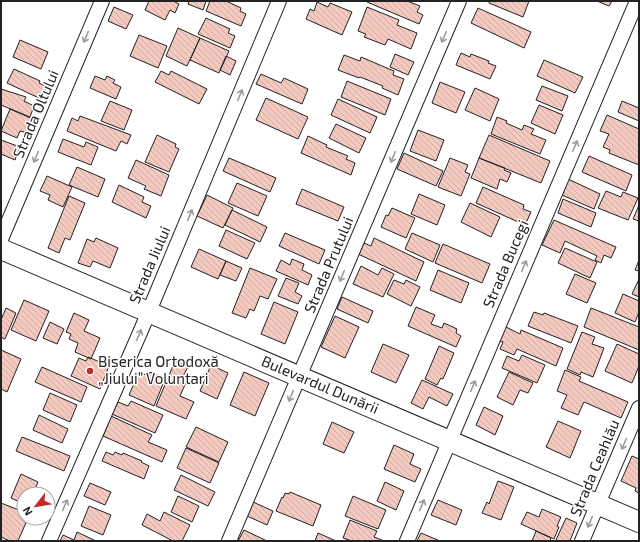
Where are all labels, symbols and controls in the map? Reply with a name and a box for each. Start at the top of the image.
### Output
one-way arrow [82,30,90,42]
one-way arrow [439,30,447,42]
street label: Strada Oltului [8,67,62,160]
one-way arrow [237,90,244,102]
one-way arrow [572,141,579,153]
one-way arrow [32,150,39,162]
one-way arrow [389,150,396,162]
one-way arrow [186,209,194,221]
street label: Strada Prutului [300,214,356,315]
street label: Strada Bucegi [478,217,532,310]
street label: Strada Jiului [125,223,173,306]
one-way arrow [521,260,528,272]
one-way arrow [338,270,345,282]
one-way arrow [136,329,143,341]
street label: Bulevardul Dunării [259,351,382,417]
place label: Biserica Ortodoxă „Jiului” Voluntari [98,352,219,387]
marker: Biserica Ortodoxă „Jiului” Voluntari [85,366,95,376]
one-way arrow [470,380,477,392]
one-way arrow [287,390,295,402]
street label: Strada Ceahlău [566,417,623,519]
one-way arrow [619,437,627,449]
north arrow [16,486,56,526]
one-way arrow [62,500,69,512]
one-way arrow [419,500,426,512]
text: N [19,505,35,518]
one-way arrow [585,516,593,528]

